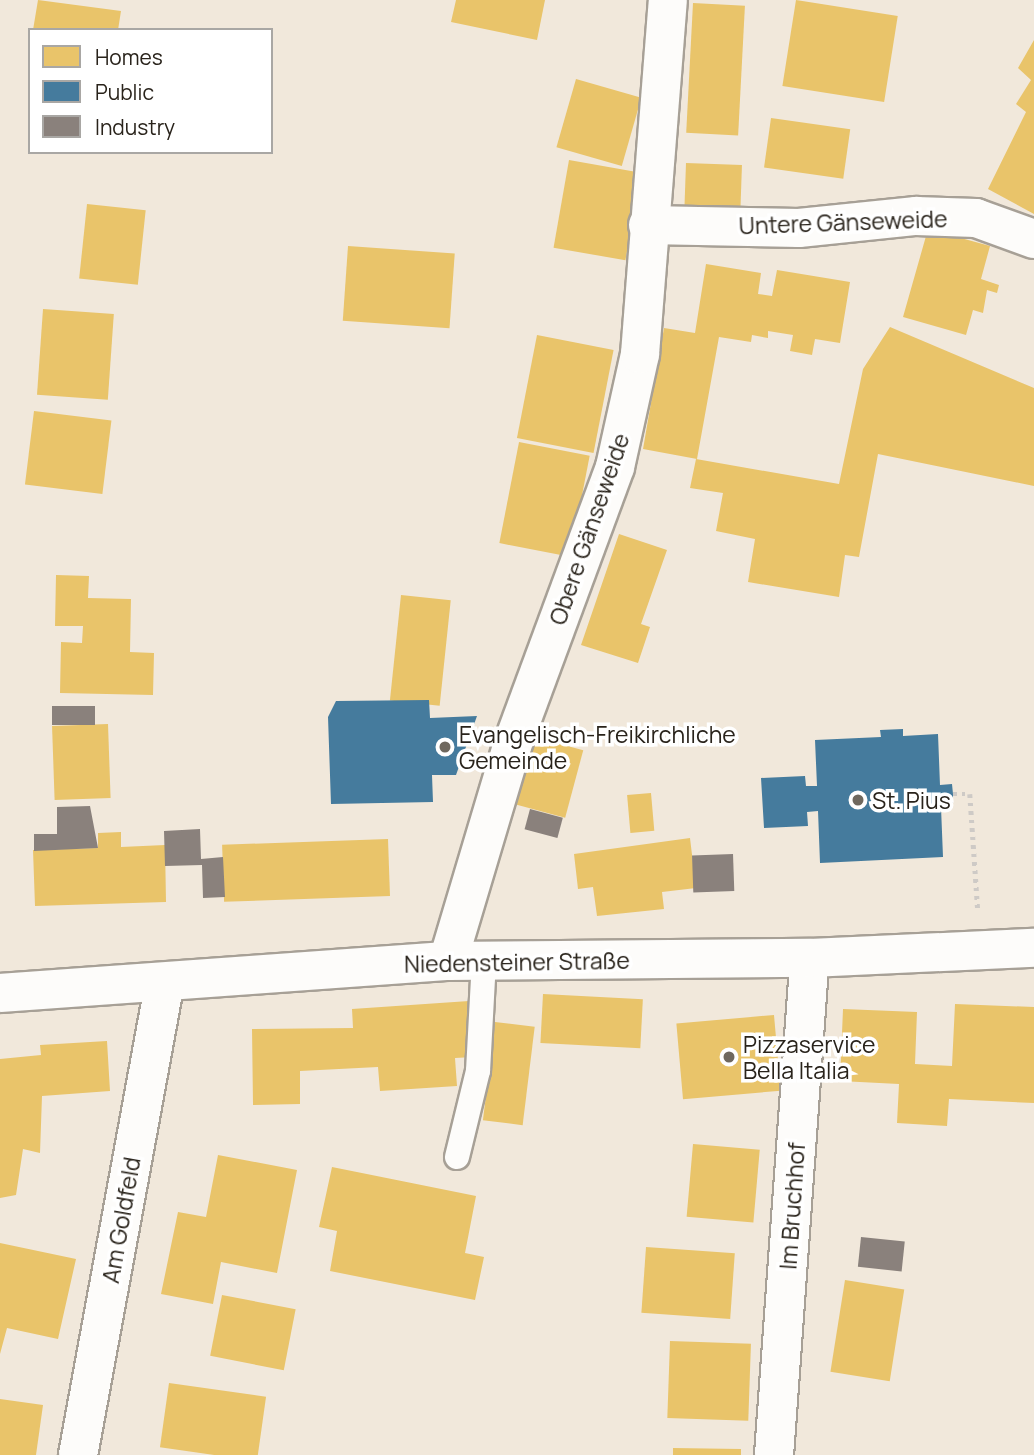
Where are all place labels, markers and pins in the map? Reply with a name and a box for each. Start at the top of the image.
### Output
place label: Evangelisch-Freikirchliche Gemeinde [459,720,736,774]
marker: Evangelisch-Freikirchliche Gemeinde [437,739,453,755]
place label: St. Pius [872,786,951,814]
marker: St. Pius [850,792,866,808]
place label: Pizzaservice Bella Italia [743,1030,875,1084]
marker: Pizzaservice Bella Italia [721,1049,737,1065]

